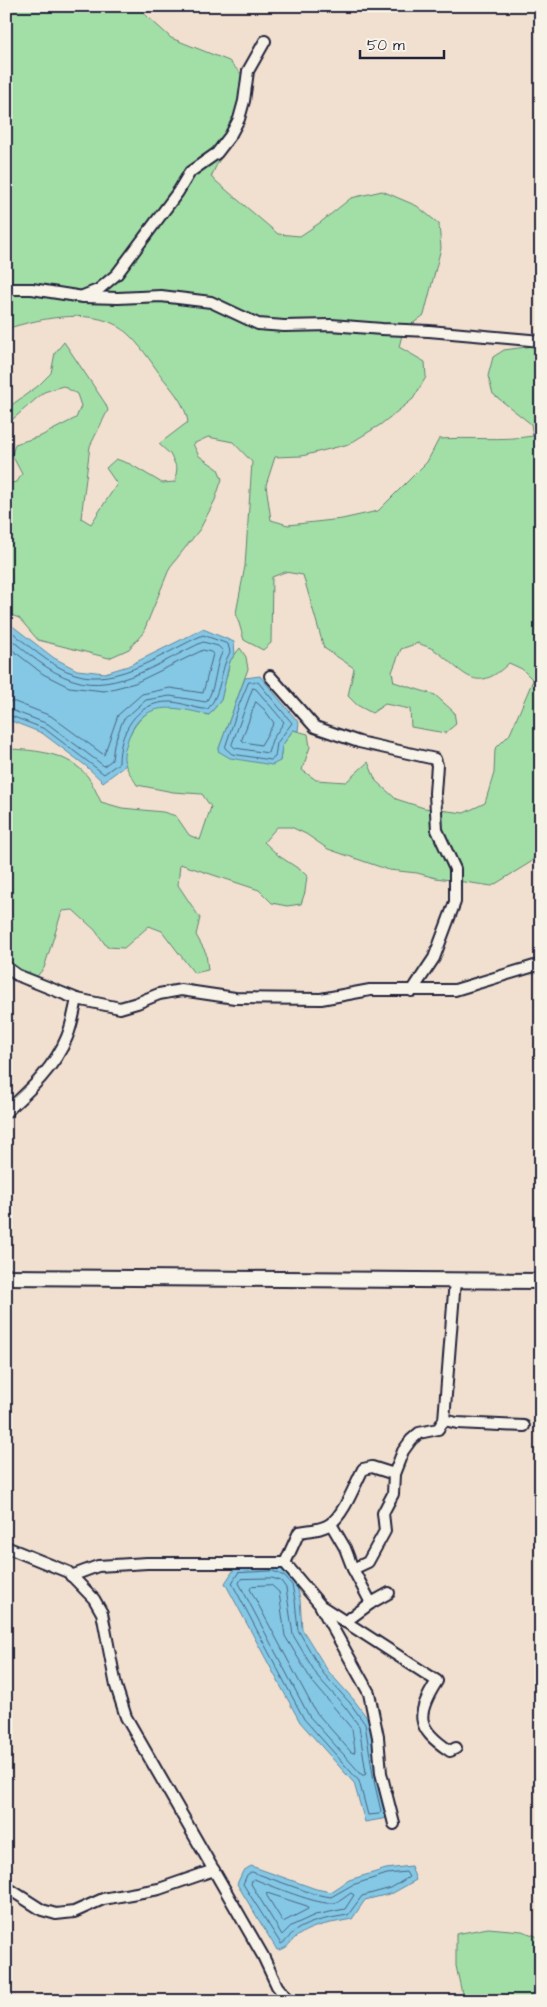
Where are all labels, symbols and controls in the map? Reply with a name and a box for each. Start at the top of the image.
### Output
scale bar [360,28,443,60]
text: 50 m [367,35,405,56]

